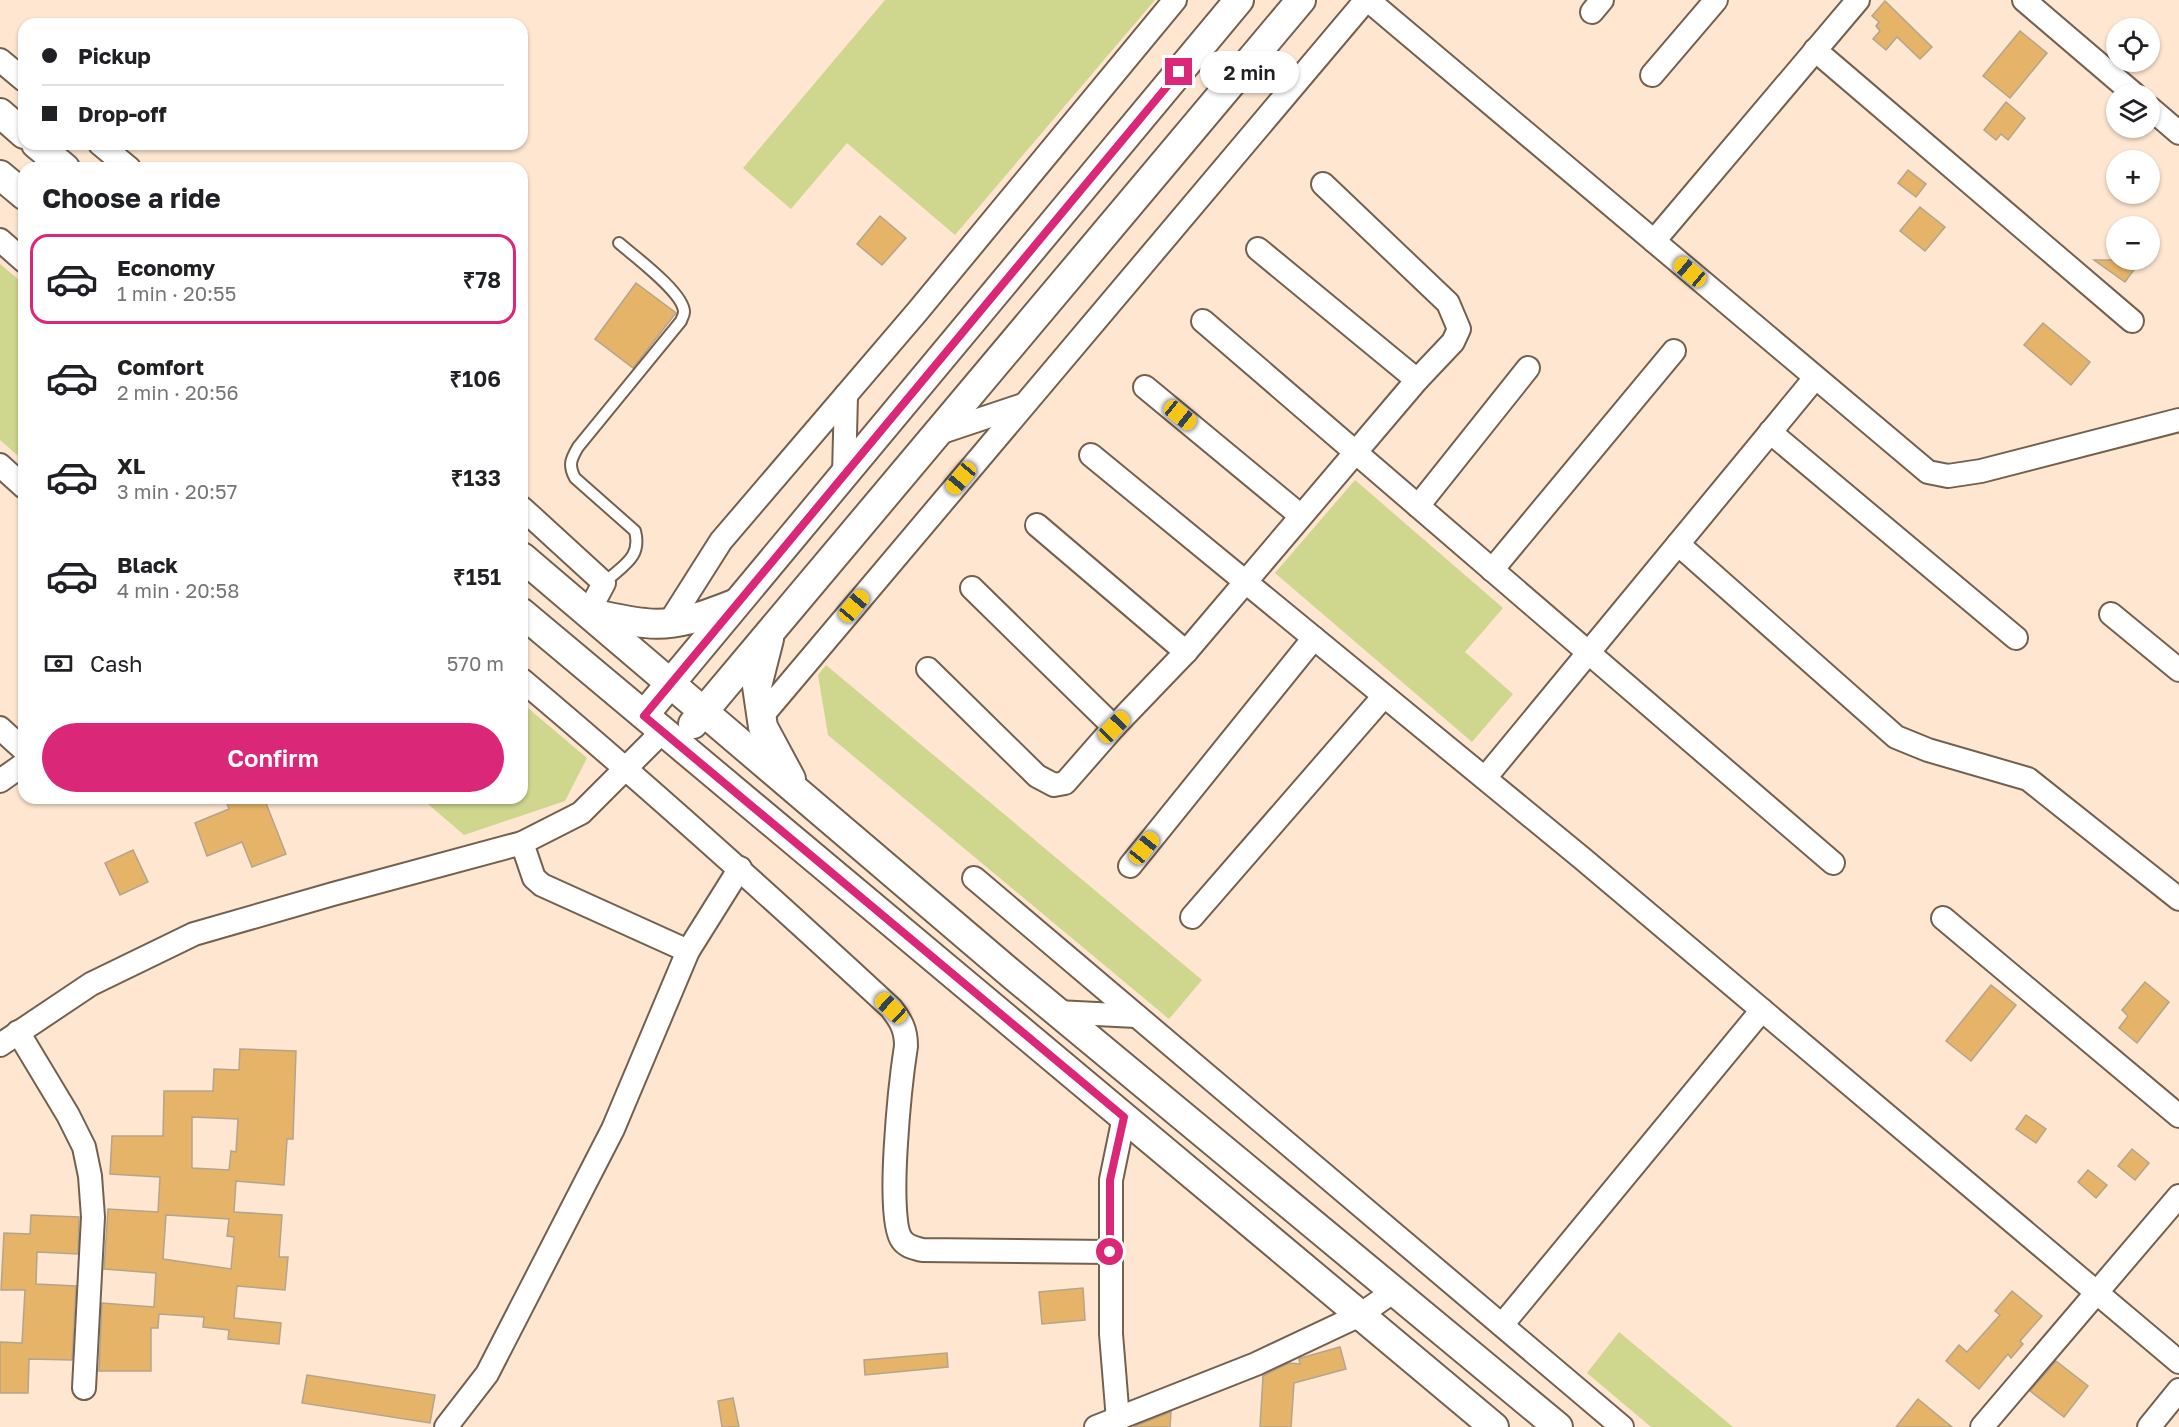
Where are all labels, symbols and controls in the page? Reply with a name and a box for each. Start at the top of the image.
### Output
map controls [2106,18,2160,270]
button: locate [2106,18,2160,72]
text: Pickup [78,42,151,69]
callout: 2 min [1200,51,1299,93]
route end [1165,58,1192,85]
text: 2 min [1224,60,1276,84]
button: layers [2106,84,2160,138]
text: Drop-off [78,100,167,127]
button: + [2106,150,2160,204]
text: Choose a ride [42,182,221,214]
button: − [2106,216,2160,270]
icon: car [45,252,99,306]
text: Economy [117,254,215,281]
car [1670,254,1710,290]
text: ₹78 [463,266,501,293]
text: 1 min · 20:55 [117,281,236,305]
icon: car [45,351,99,405]
text: Comfort [117,353,204,380]
text: ₹106 [450,365,501,392]
text: 2 min · 20:56 [117,380,239,404]
car [1160,397,1200,433]
icon: car [45,450,99,504]
text: XL [117,452,145,479]
car [943,458,979,498]
text: ₹133 [451,464,501,491]
text: 3 min · 20:57 [117,479,237,503]
icon: car [45,549,99,603]
text: Black [117,551,178,578]
text: ₹151 [453,563,501,590]
text: 4 min · 20:58 [117,578,239,602]
car [836,586,872,626]
icon: cash [42,647,75,680]
text: Cash [90,650,143,677]
text: 570 m [447,651,504,675]
car [1095,708,1133,746]
button: Confirm [42,723,504,792]
car [1126,828,1162,868]
car [872,989,910,1027]
route start [1096,1238,1123,1265]

